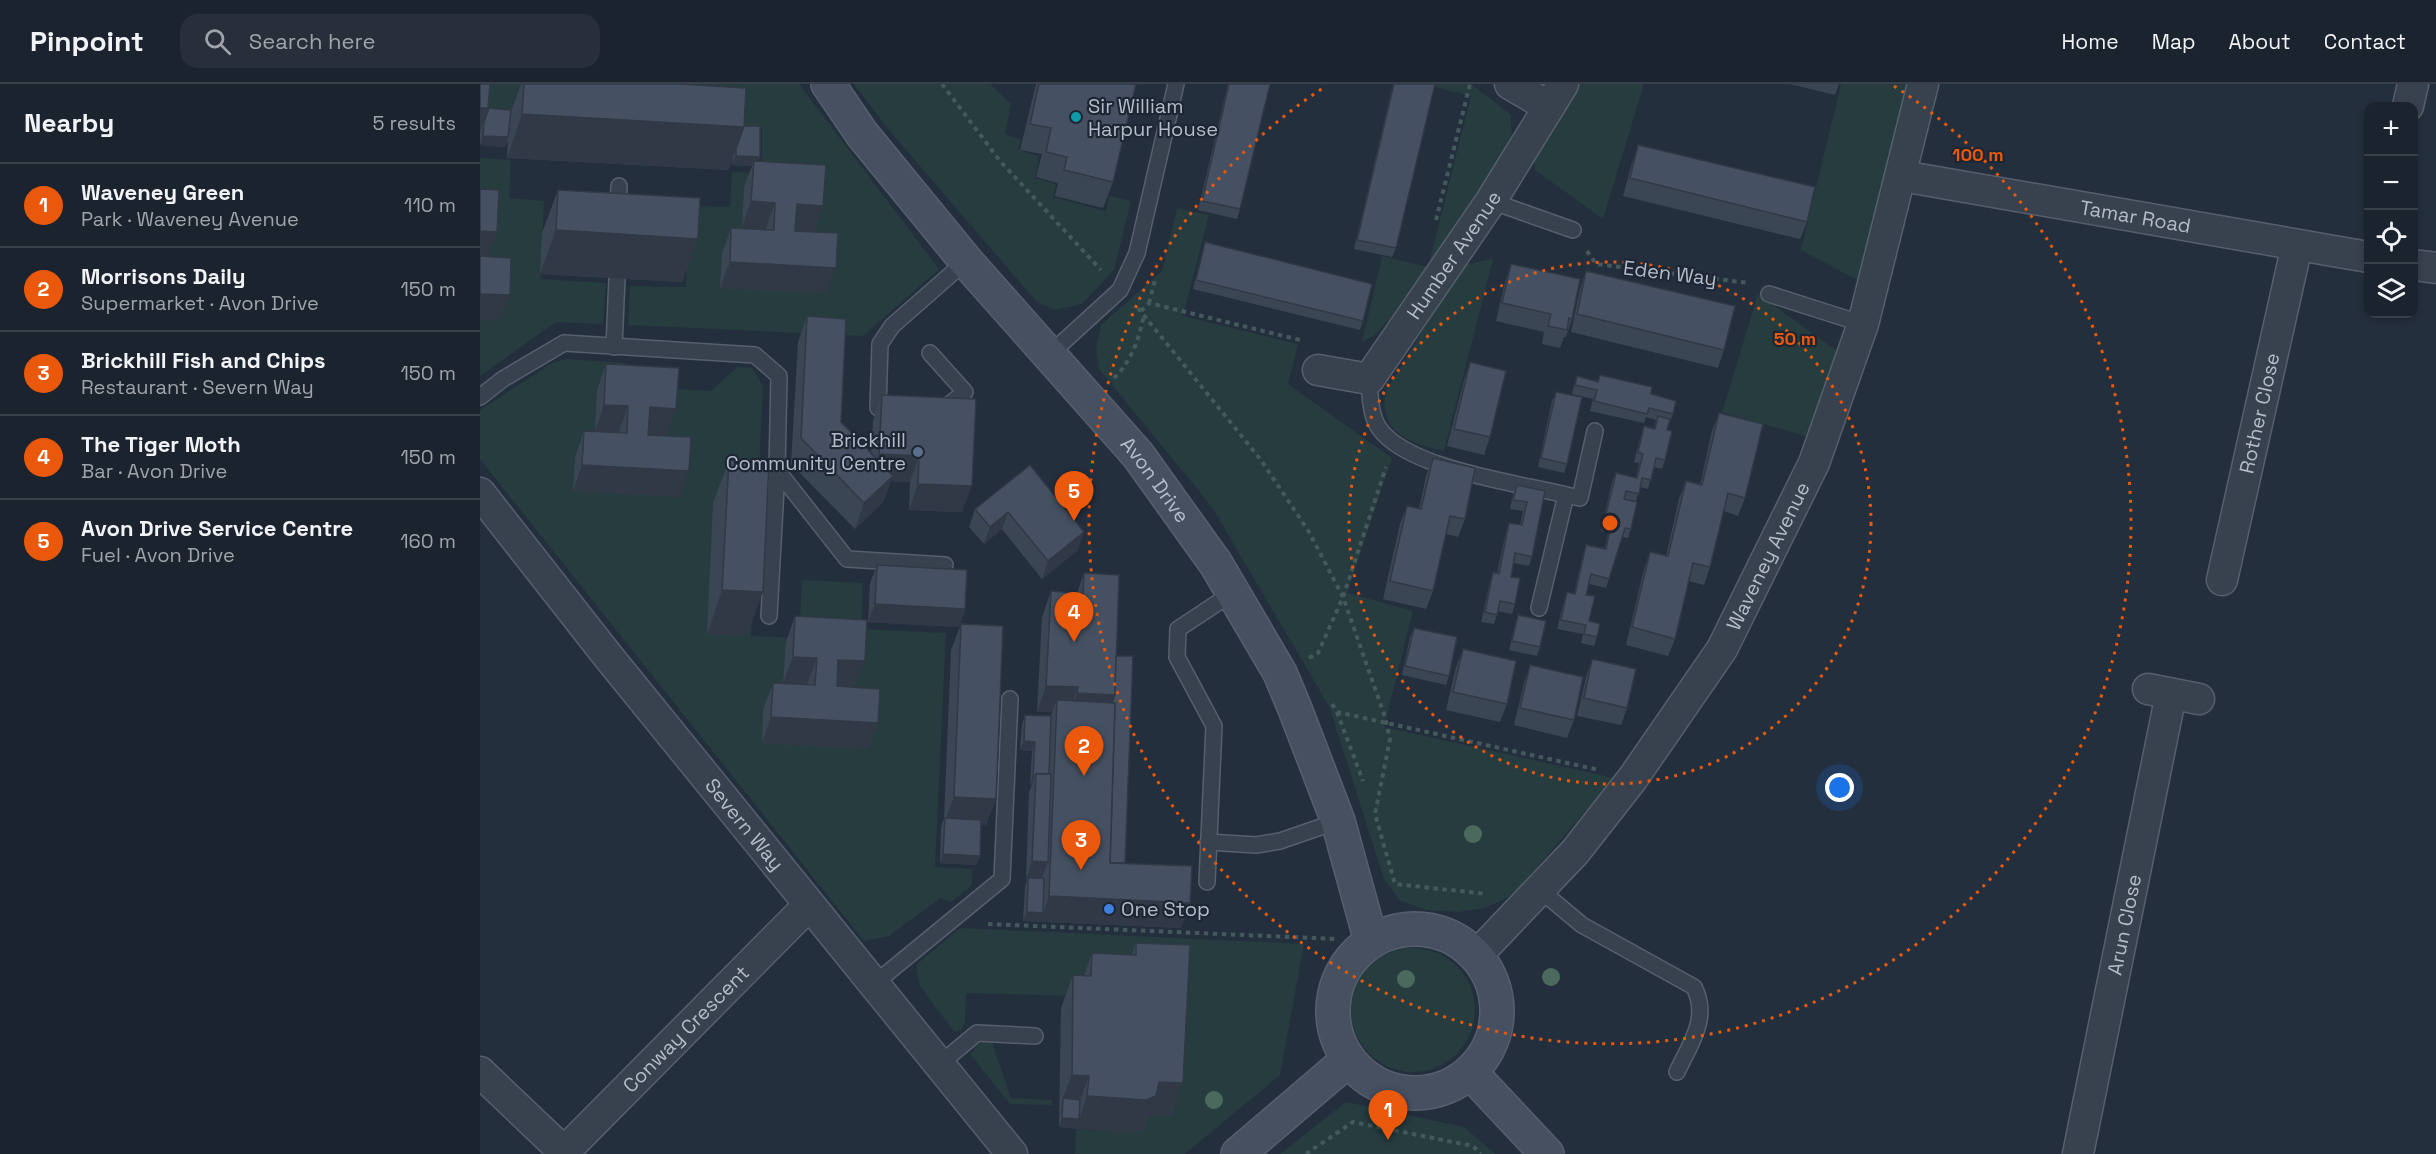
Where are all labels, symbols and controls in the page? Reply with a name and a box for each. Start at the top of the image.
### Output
search box [180,14,600,68]
text: Pinpoint [30,23,144,59]
icon: search [201,25,234,58]
text: Search here [249,27,375,55]
text: Home [2061,28,2119,55]
text: Map [2152,28,2196,55]
text: About [2229,28,2291,55]
text: Contact [2324,28,2406,55]
place label: Sir William Harpur House [1088,93,1218,142]
map controls [2364,102,2418,318]
button: + [2364,102,2418,156]
text: Nearby [24,106,114,140]
text: 5 results [372,110,456,136]
marker: Sir William Harpur House [1069,110,1083,124]
text: 100 m [1952,143,2004,166]
button: − [2364,156,2418,210]
text: Waveney Green [81,178,244,206]
street label: Humber Avenue [1401,186,1507,324]
text: 1 [39,192,48,218]
text: 110 m [404,192,456,218]
street label: Tamar Road [2078,194,2193,239]
text: Park · Waveney Avenue [81,206,299,232]
button: locate [2364,210,2418,264]
street label: Eden Way [1622,254,1718,292]
text: Morrisons Daily [81,262,245,290]
button: layers [2364,264,2418,318]
text: 2 [38,276,49,302]
text: 150 m [401,276,456,302]
text: Supermarket · Avon Drive [81,290,319,316]
text: 50 m [1774,327,1816,350]
text: Brickhill Fish and Chips [81,346,325,374]
street label: Rother Close [2233,350,2285,476]
text: 3 [37,360,50,386]
text: 150 m [401,360,456,386]
text: Restaurant · Severn Way [81,374,314,400]
place label: Brickhill Community Centre [726,427,906,476]
text: The Tiger Moth [81,430,241,458]
street label: Avon Drive [1115,431,1195,528]
text: 4 [37,444,50,470]
text: 150 m [401,444,456,470]
marker: Brickhill Community Centre [911,445,925,459]
text: Bar · Avon Drive [81,458,227,484]
pin: 5 [1054,472,1094,521]
street label: Waveney Avenue [1720,478,1816,635]
centre of rings [1600,513,1620,533]
text: Avon Drive Service Centre [81,514,353,542]
text: 5 [38,528,50,554]
text: 160 m [400,528,456,554]
text: Fuel · Avon Drive [81,542,235,568]
pin: 4 [1054,592,1094,642]
pin: 2 [1064,726,1104,776]
street label: Severn Way [699,773,790,876]
your location [1825,773,1854,802]
pin: 3 [1062,820,1100,870]
street label: Arun Close [2101,872,2147,977]
place label: One Stop [1121,896,1210,922]
marker: One Stop [1102,902,1116,916]
street label: Conway Crescent [617,960,755,1098]
pin: 1 [1368,1090,1408,1140]

